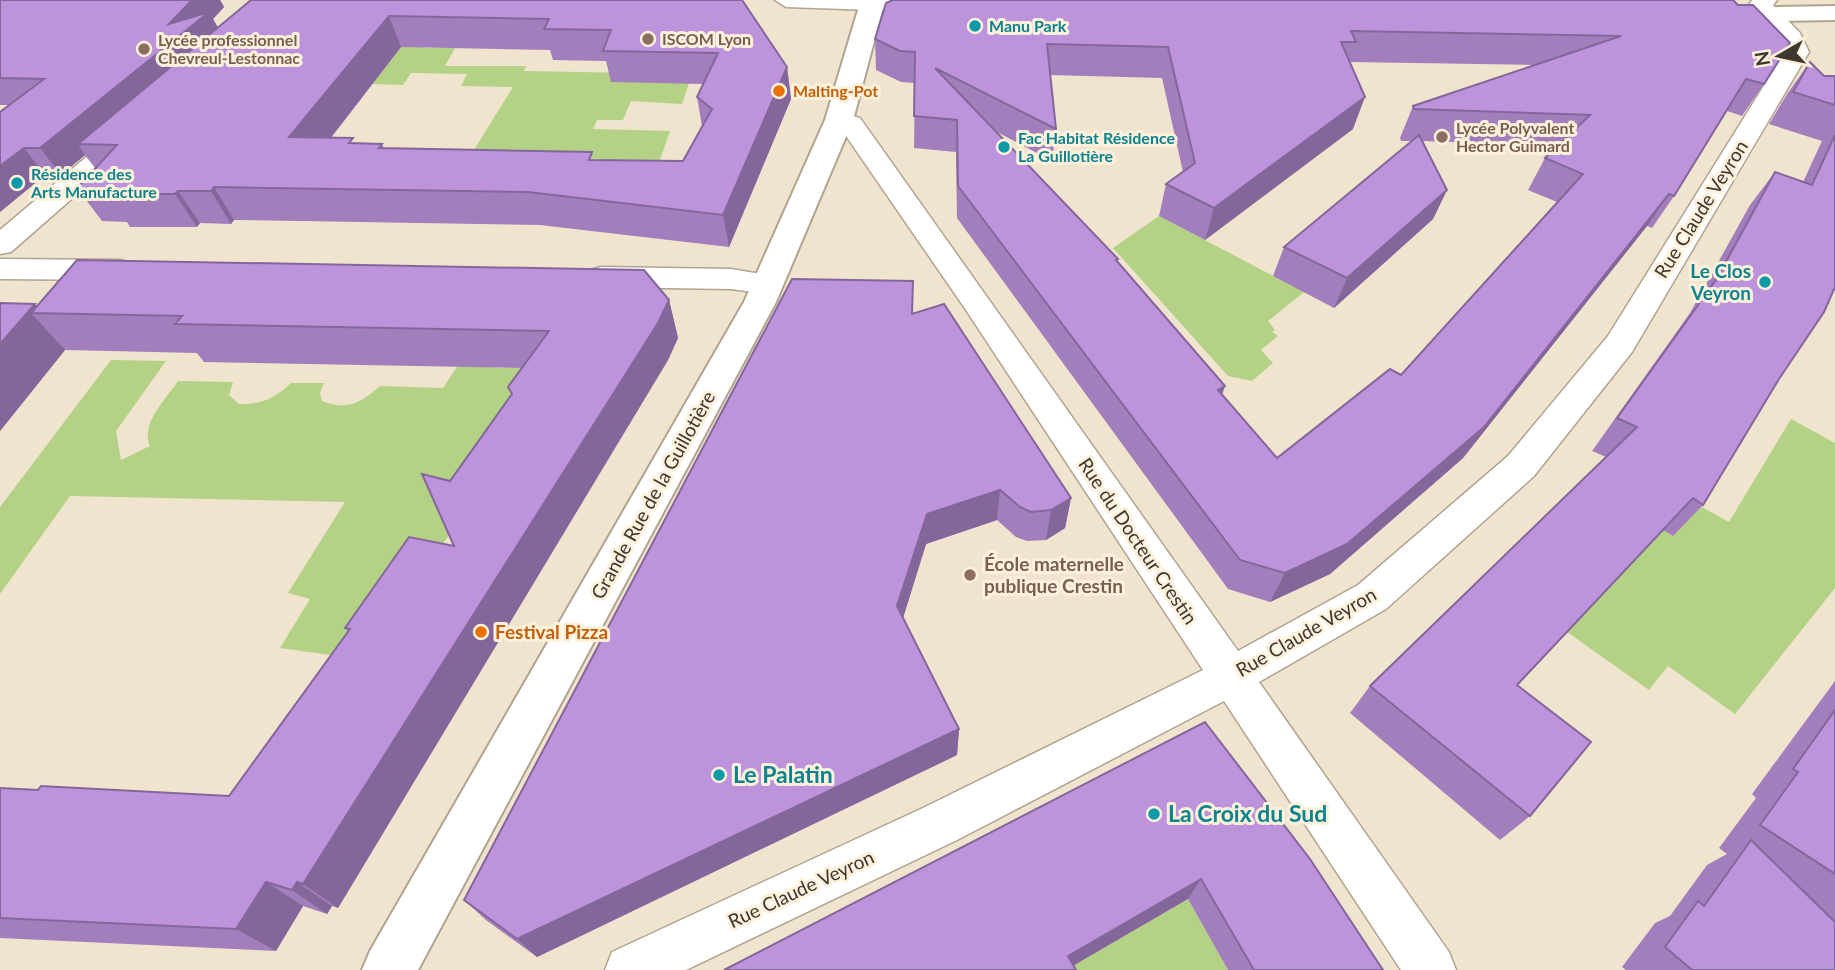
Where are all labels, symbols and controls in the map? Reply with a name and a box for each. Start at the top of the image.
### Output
place label: Manu Park [989,16,1067,35]
marker: Manu Park [967,18,983,34]
north arrow [1744,21,1814,91]
place label: ISCOM Lyon [662,29,751,48]
place label: Lycée professionnel Chevreul-Lestonnac [158,30,300,67]
marker: ISCOM Lyon [640,31,656,47]
marker: Lycée professionnel Chevreul-Lestonnac [136,41,152,57]
text: N [1749,50,1774,68]
place label: Malting-Pot [793,81,878,100]
marker: Malting-Pot [771,83,787,99]
place label: Lycée Polyvalent Hector Guimard [1456,118,1575,155]
place label: Fac Habitat Résidence La Guillotière [1018,128,1175,165]
marker: Lycée Polyvalent Hector Guimard [1434,129,1450,145]
street label: Rue Claude Veyron [1649,136,1752,282]
marker: Fac Habitat Résidence La Guillotière [996,139,1012,155]
place label: Résidence des Arts Manufacture [30,164,157,201]
marker: Résidence des Arts Manufacture [9,175,25,191]
place label: Le Clos Veyron [1690,259,1751,304]
marker: Le Clos Veyron [1757,274,1773,290]
street label: Grande Rue de la Guillotière [586,387,719,603]
street label: Rue du Docteur Crestin [1074,453,1203,628]
place label: École maternelle publique Crestin [984,552,1124,597]
marker: École maternelle publique Crestin [962,567,978,583]
street label: Rue Claude Veyron [1232,582,1380,681]
place label: Festival Pizza [495,620,608,643]
marker: Festival Pizza [473,624,489,640]
place label: Le Palatin [733,760,833,788]
marker: Le Palatin [711,767,727,783]
place label: La Croix du Sud [1168,799,1327,827]
marker: La Croix du Sud [1146,806,1162,822]
street label: Rue Claude Veyron [724,845,877,932]

